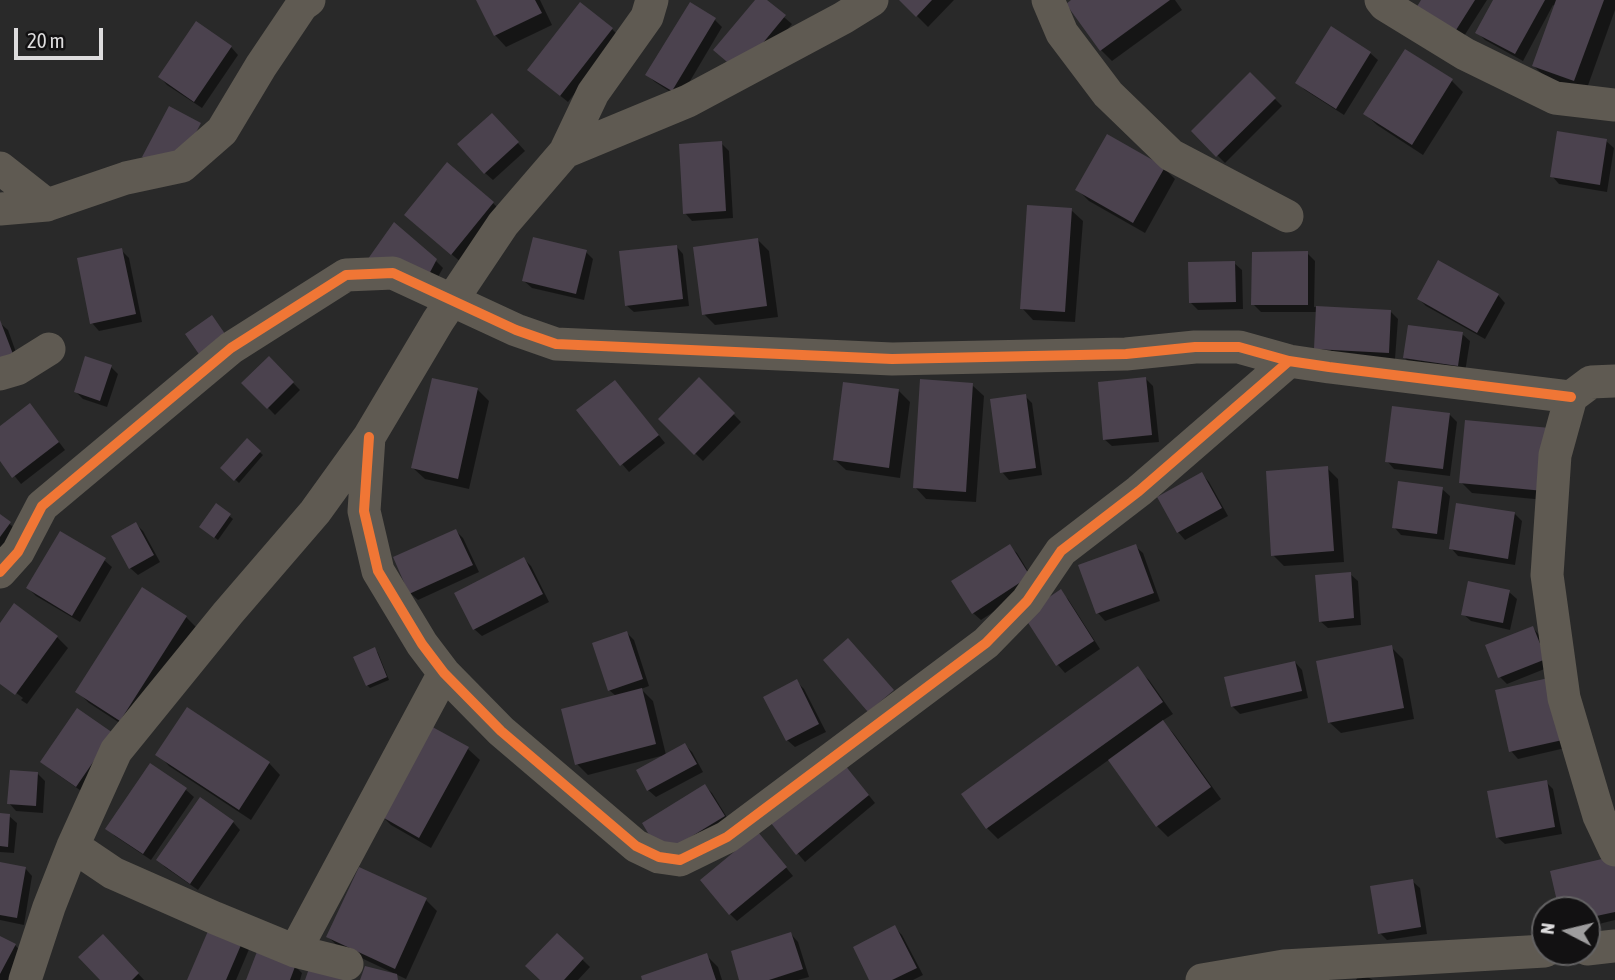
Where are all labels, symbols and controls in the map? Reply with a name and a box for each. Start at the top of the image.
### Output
scale bar [18,14,107,58]
text: 20 m [27,28,65,52]
north arrow [1531,896,1601,966]
text: N [1536,922,1559,936]

